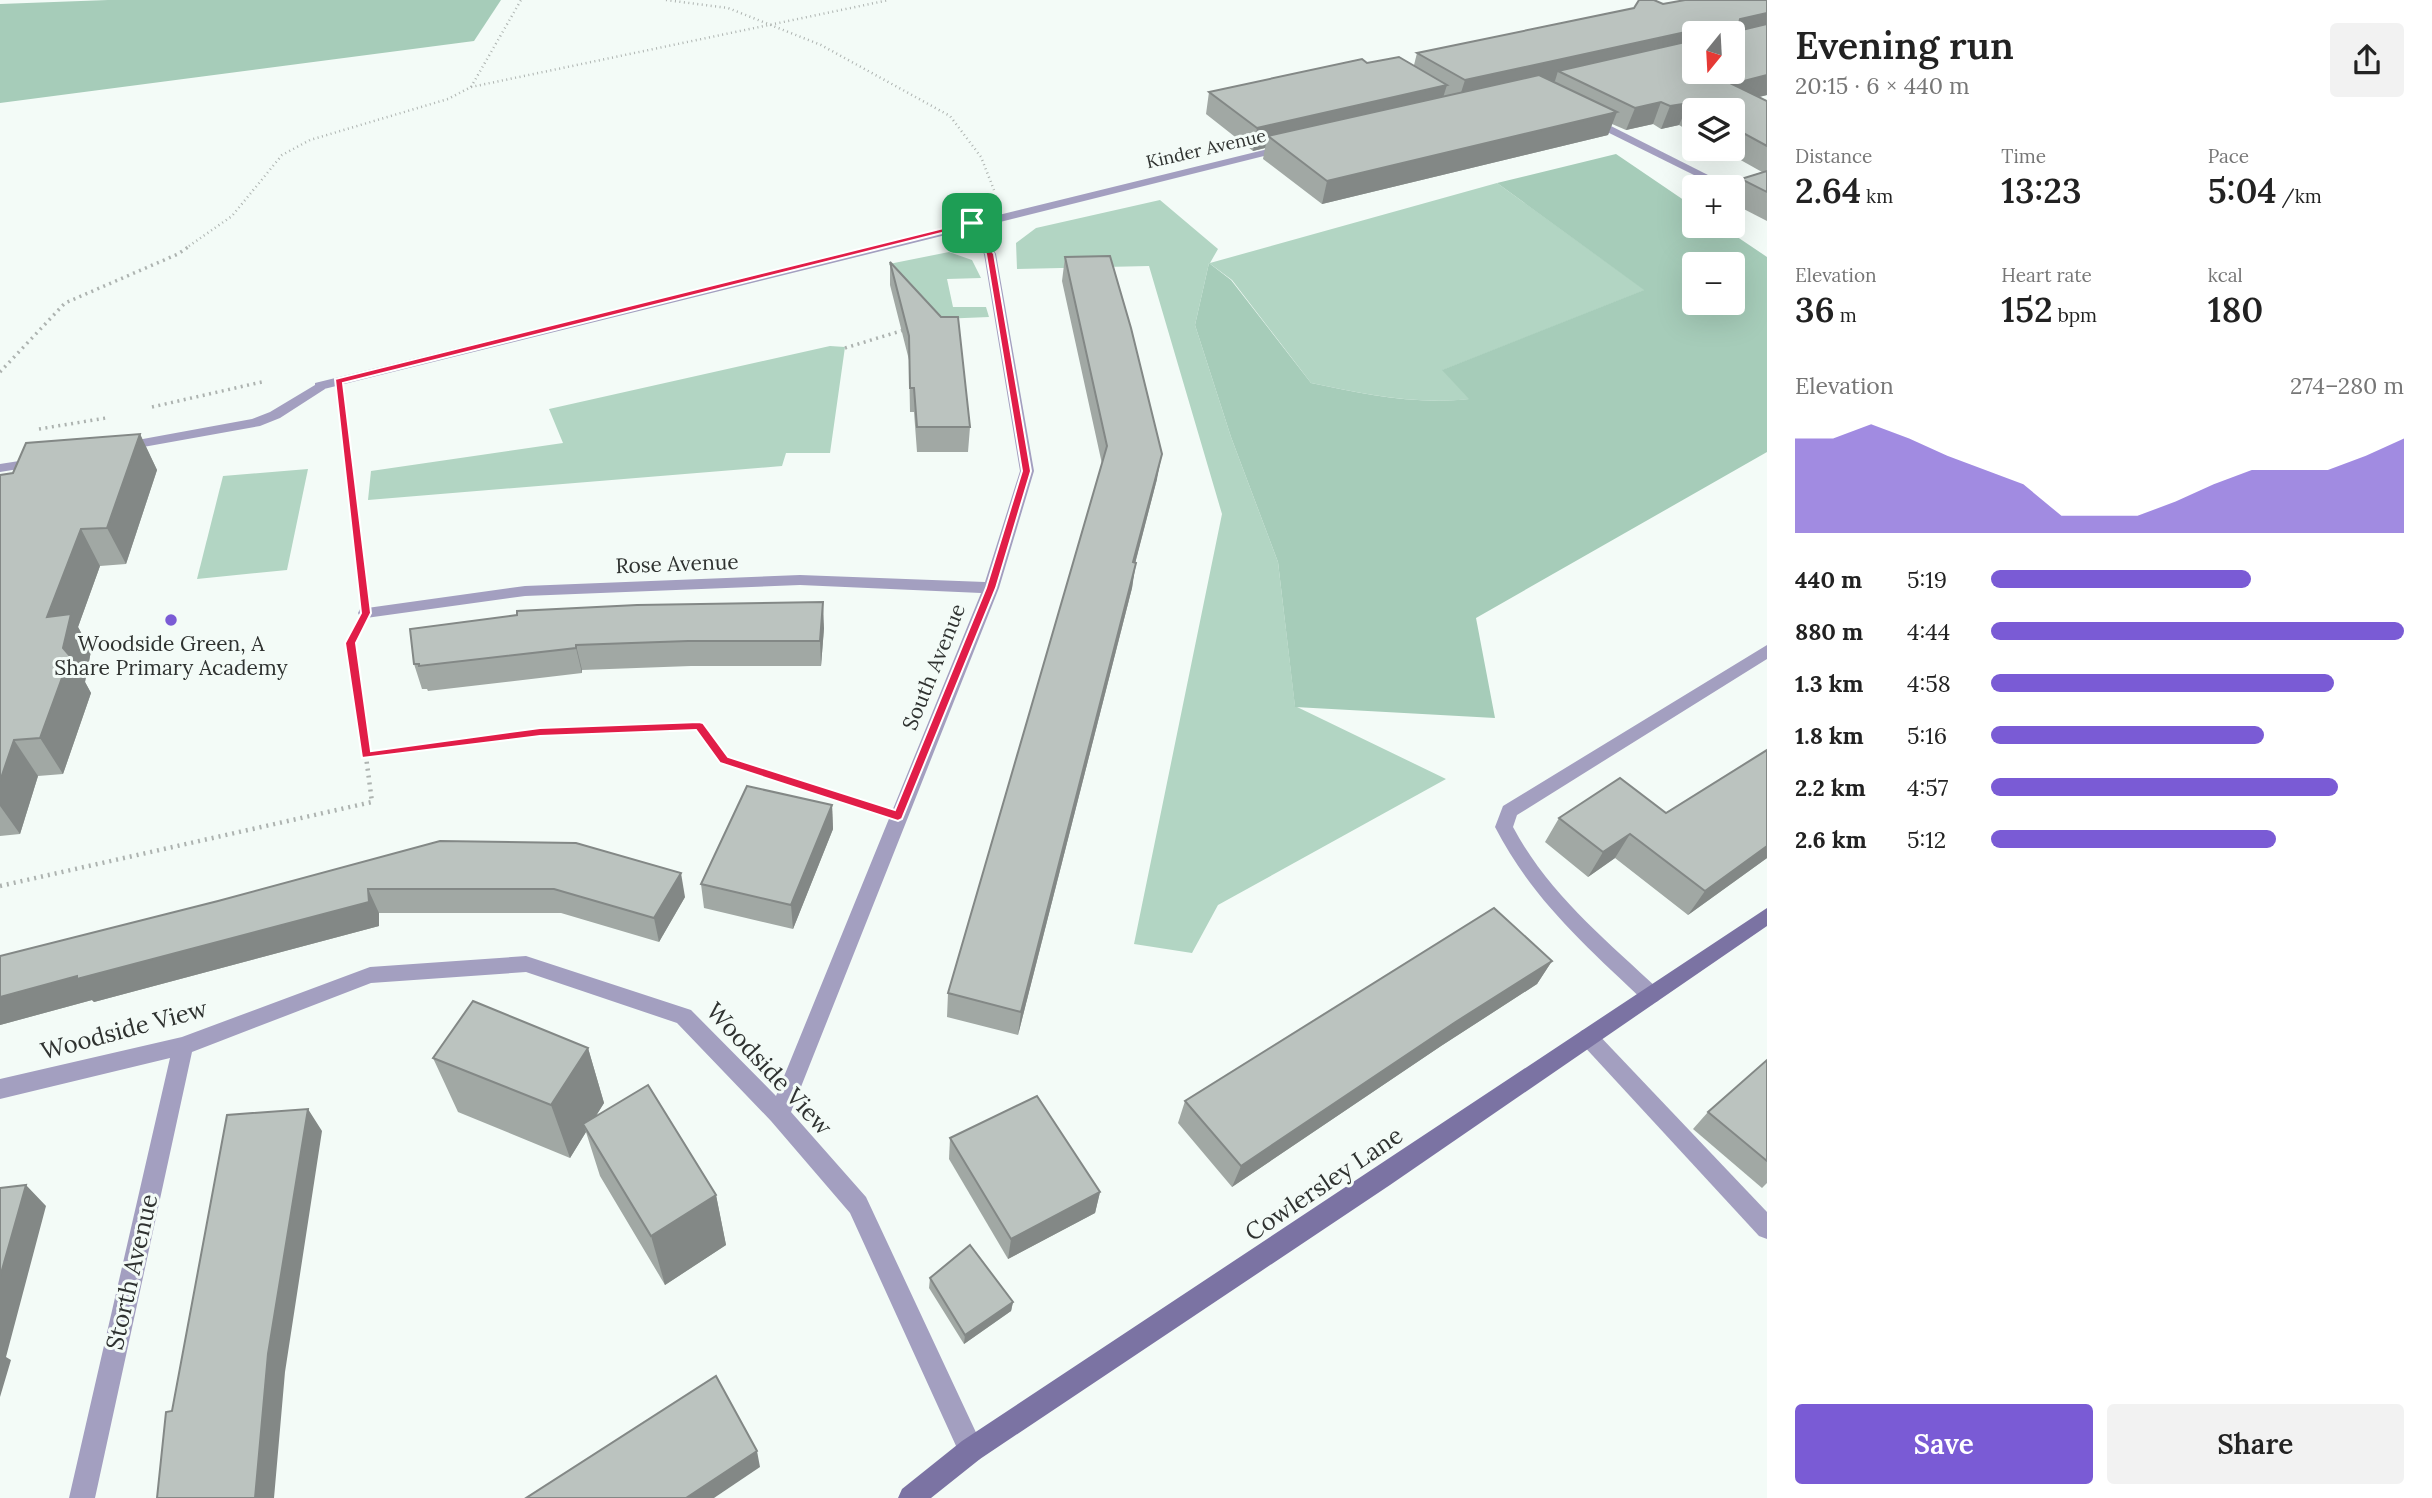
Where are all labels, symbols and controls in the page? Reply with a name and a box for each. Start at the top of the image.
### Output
north arrow [1682,21,1745,84]
map controls [1682,21,1745,315]
text: Evening run [1795,21,2014,69]
button: share [2330,23,2404,97]
text: 20:15 · 6 × 440 m [1795,71,1970,100]
button: layers [1682,98,1745,161]
street label: Kinder Avenue [1144,123,1268,173]
text: Distance [1795,144,1872,168]
text: Time [2001,144,2046,168]
text: Pace [2208,144,2249,168]
text: 2.64 [1795,168,1861,213]
text: 13:23 [2001,168,2081,213]
text: 5:04 [2208,168,2277,213]
button: + [1682,175,1745,238]
text: km [1861,184,1893,208]
text: /km [2277,184,2322,208]
pin [942,193,1002,253]
icon: arrive [953,204,991,242]
button: − [1682,252,1745,315]
text: Elevation [1795,263,1877,287]
text: Heart rate [2001,263,2092,287]
text: kcal [2208,263,2243,287]
text: 36 [1795,287,1835,332]
text: 152 [2001,287,2053,332]
text: 180 [2208,287,2263,332]
text: m [1835,303,1857,327]
text: bpm [2053,303,2097,327]
text: Elevation [1795,371,1894,400]
text: 274–280 m [2290,371,2404,400]
street label: Rose Avenue [615,548,739,579]
text: 440 m [1795,565,1862,594]
text: 5:19 [1907,565,1947,594]
street label: South Avenue [896,600,971,734]
marker: Woodside Green, A Share Primary Academy [163,612,179,628]
text: 880 m [1795,617,1863,646]
text: 4:44 [1907,617,1950,646]
place label: Woodside Green, A Share Primary Academy [54,630,288,681]
text: 1.3 km [1795,669,1863,698]
text: 4:58 [1907,669,1951,698]
text: 1.8 km [1795,721,1864,750]
text: 5:16 [1907,721,1947,750]
text: 2.2 km [1795,773,1866,802]
text: 4:57 [1907,773,1948,802]
text: 2.6 km [1795,825,1867,854]
text: 5:12 [1907,825,1946,854]
street label: Woodside View [37,992,211,1067]
street label: Woodside View [700,996,840,1142]
street label: Cowlersley Lane [1239,1119,1408,1248]
street label: Storth Avenue [99,1191,164,1353]
button: Save [1795,1404,2093,1484]
button: Share [2107,1404,2404,1484]

